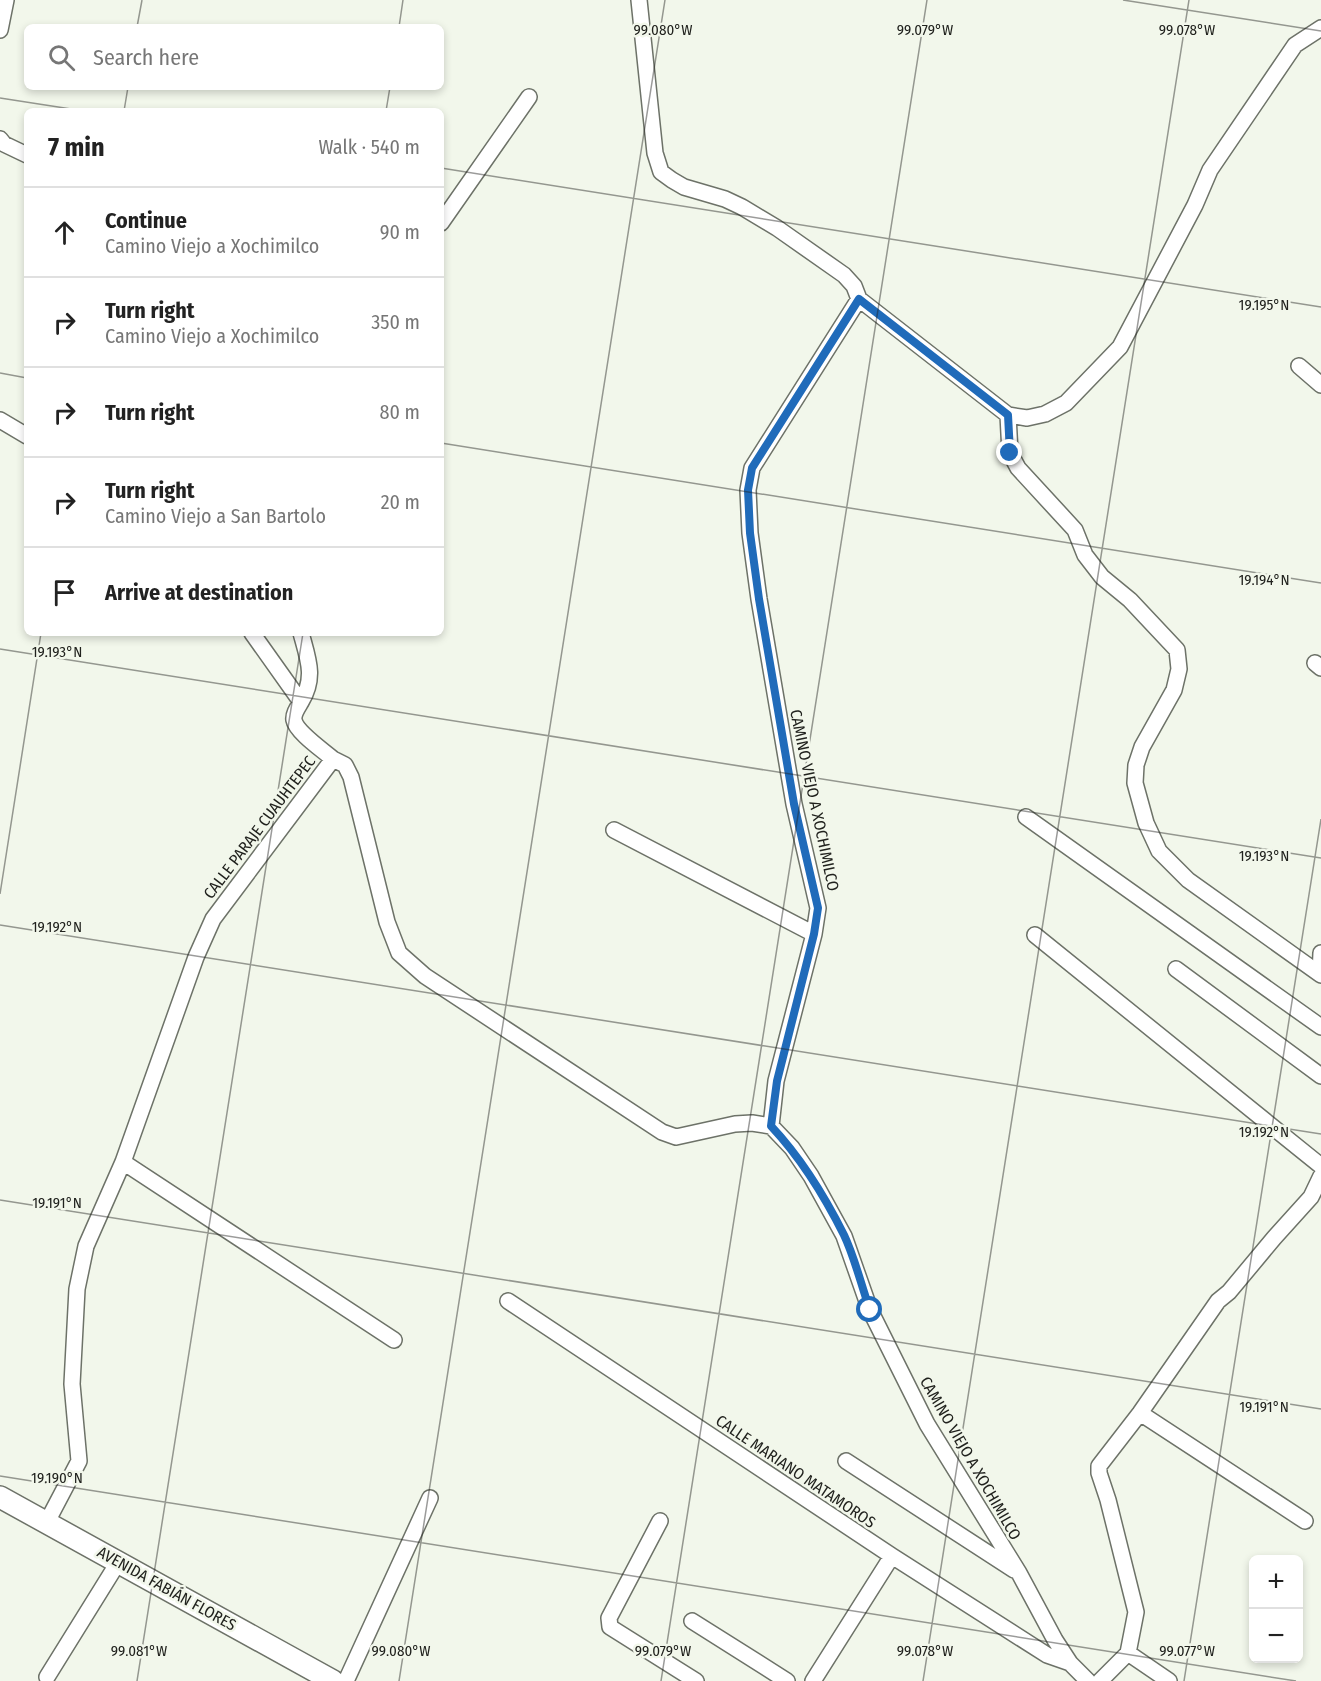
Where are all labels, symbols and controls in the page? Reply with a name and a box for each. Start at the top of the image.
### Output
text: 99.080°W [634,21,692,39]
text: 99.079°W [897,21,953,39]
text: 99.078°W [1159,21,1215,39]
search box [24,24,444,90]
icon: search [45,41,78,74]
text: Search here [93,44,199,71]
text: 7 min [48,132,105,163]
text: Walk · 540 m [318,135,420,159]
text: Continue [105,207,187,234]
icon: ahead [48,216,81,249]
text: 90 m [380,220,420,244]
text: Camino Viejo a Xochimilco [105,234,319,258]
text: 19.195°N [1239,296,1289,314]
text: Turn right [105,297,194,324]
icon: right [48,306,81,339]
text: 350 m [371,310,420,334]
text: Camino Viejo a Xochimilco [105,324,319,348]
icon: right [48,396,81,429]
text: Turn right [105,399,194,426]
text: 80 m [380,400,420,424]
route end [996,439,1022,465]
text: Turn right [105,477,194,504]
icon: right [48,486,81,519]
text: 20 m [381,490,420,514]
text: Camino Viejo a San Bartolo [105,504,326,528]
text: 19.194°N [1238,571,1290,589]
icon: arrive [48,576,81,609]
text: Arrive at destination [105,579,293,606]
text: 19.193°N [32,643,82,661]
street label: CAMINO VIEJO A XOCHIMILCO [786,708,843,893]
street label: CALLE PARAJE CUAUHTEPEC [199,752,319,902]
text: 19.193°N [1239,847,1289,865]
text: 19.192°N [32,918,82,936]
text: 19.192°N [1239,1123,1289,1141]
text: 19.191°N [32,1194,82,1212]
route start [856,1296,882,1322]
street label: CAMINO VIEJO A XOCHIMILCO [916,1373,1025,1543]
text: 19.191°N [1239,1398,1289,1416]
street label: CALLE MARIANO MATAMOROS [712,1411,879,1532]
text: 19.190°N [31,1469,83,1487]
street label: AVENIDA FABIÁN FLORES [94,1542,240,1635]
map controls [1249,1555,1303,1663]
button: + [1249,1555,1303,1609]
button: − [1249,1609,1303,1663]
text: 99.081°W [111,1642,167,1660]
text: 99.080°W [372,1642,430,1660]
text: 99.079°W [635,1642,691,1660]
text: 99.078°W [897,1642,953,1660]
text: 99.077°W [1159,1642,1215,1660]

